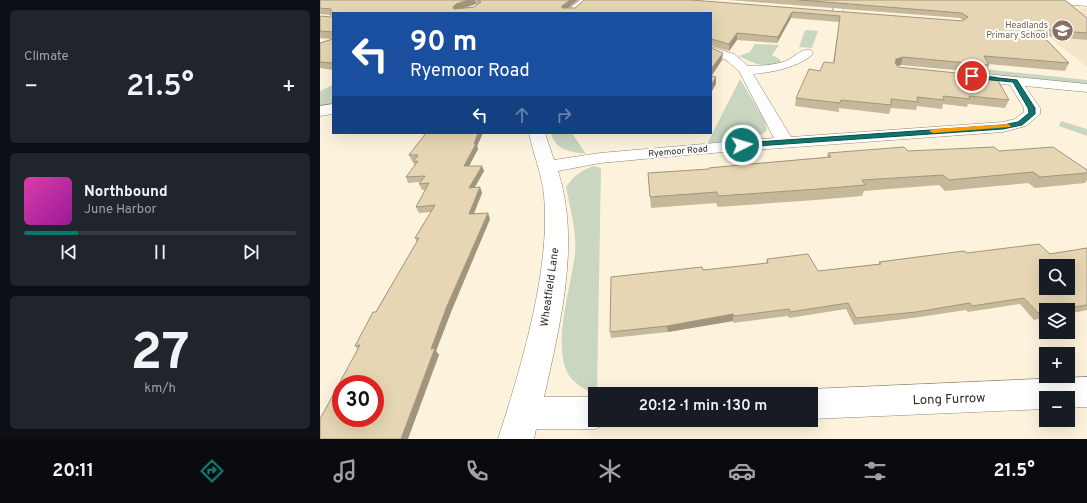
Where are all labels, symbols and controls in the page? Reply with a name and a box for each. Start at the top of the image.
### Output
school or university icon: Headlands Primary School [1050,17,1076,43]
place label: Headlands Primary School [986,20,1048,41]
text: 90 m [410,25,477,61]
icon: left [344,28,396,80]
text: Climate [24,49,69,65]
pin [955,59,989,93]
text: Ryemoor Road [410,60,530,83]
icon: arrive [961,65,983,87]
text: 21.5° [126,69,194,106]
text: − [24,74,38,101]
text: + [282,74,296,101]
icon: left [469,104,491,126]
icon: ahead [511,104,533,126]
icon: right [553,104,575,126]
position arrow [721,124,763,166]
street label: Ryemoor Road [648,143,708,160]
text: Northbound [84,183,168,202]
text: June Harbor [84,202,157,218]
icon: previous [58,241,80,263]
icon: pause [149,241,171,263]
icon: next [240,241,262,263]
street label: Wheatfield Lane [538,247,562,327]
map controls [1039,259,1075,427]
button: search [1039,259,1075,295]
button: layers [1039,303,1075,339]
text: 27 [130,322,190,388]
button: + [1039,347,1075,383]
speed limit sign: 30 [332,375,384,427]
text: km/h [144,381,176,397]
street label: Long Furrow [912,391,986,409]
button: − [1039,391,1075,427]
text: 20:12 · 1 min · 130 m [639,397,767,416]
icon: directions [198,457,226,485]
icon: music [331,457,359,485]
icon: phone [463,457,491,485]
icon: climate [596,457,624,485]
icon: car [728,457,756,485]
icon: filters [861,457,889,485]
text: 20:11 [52,460,94,483]
text: 21.5° [993,460,1035,483]

